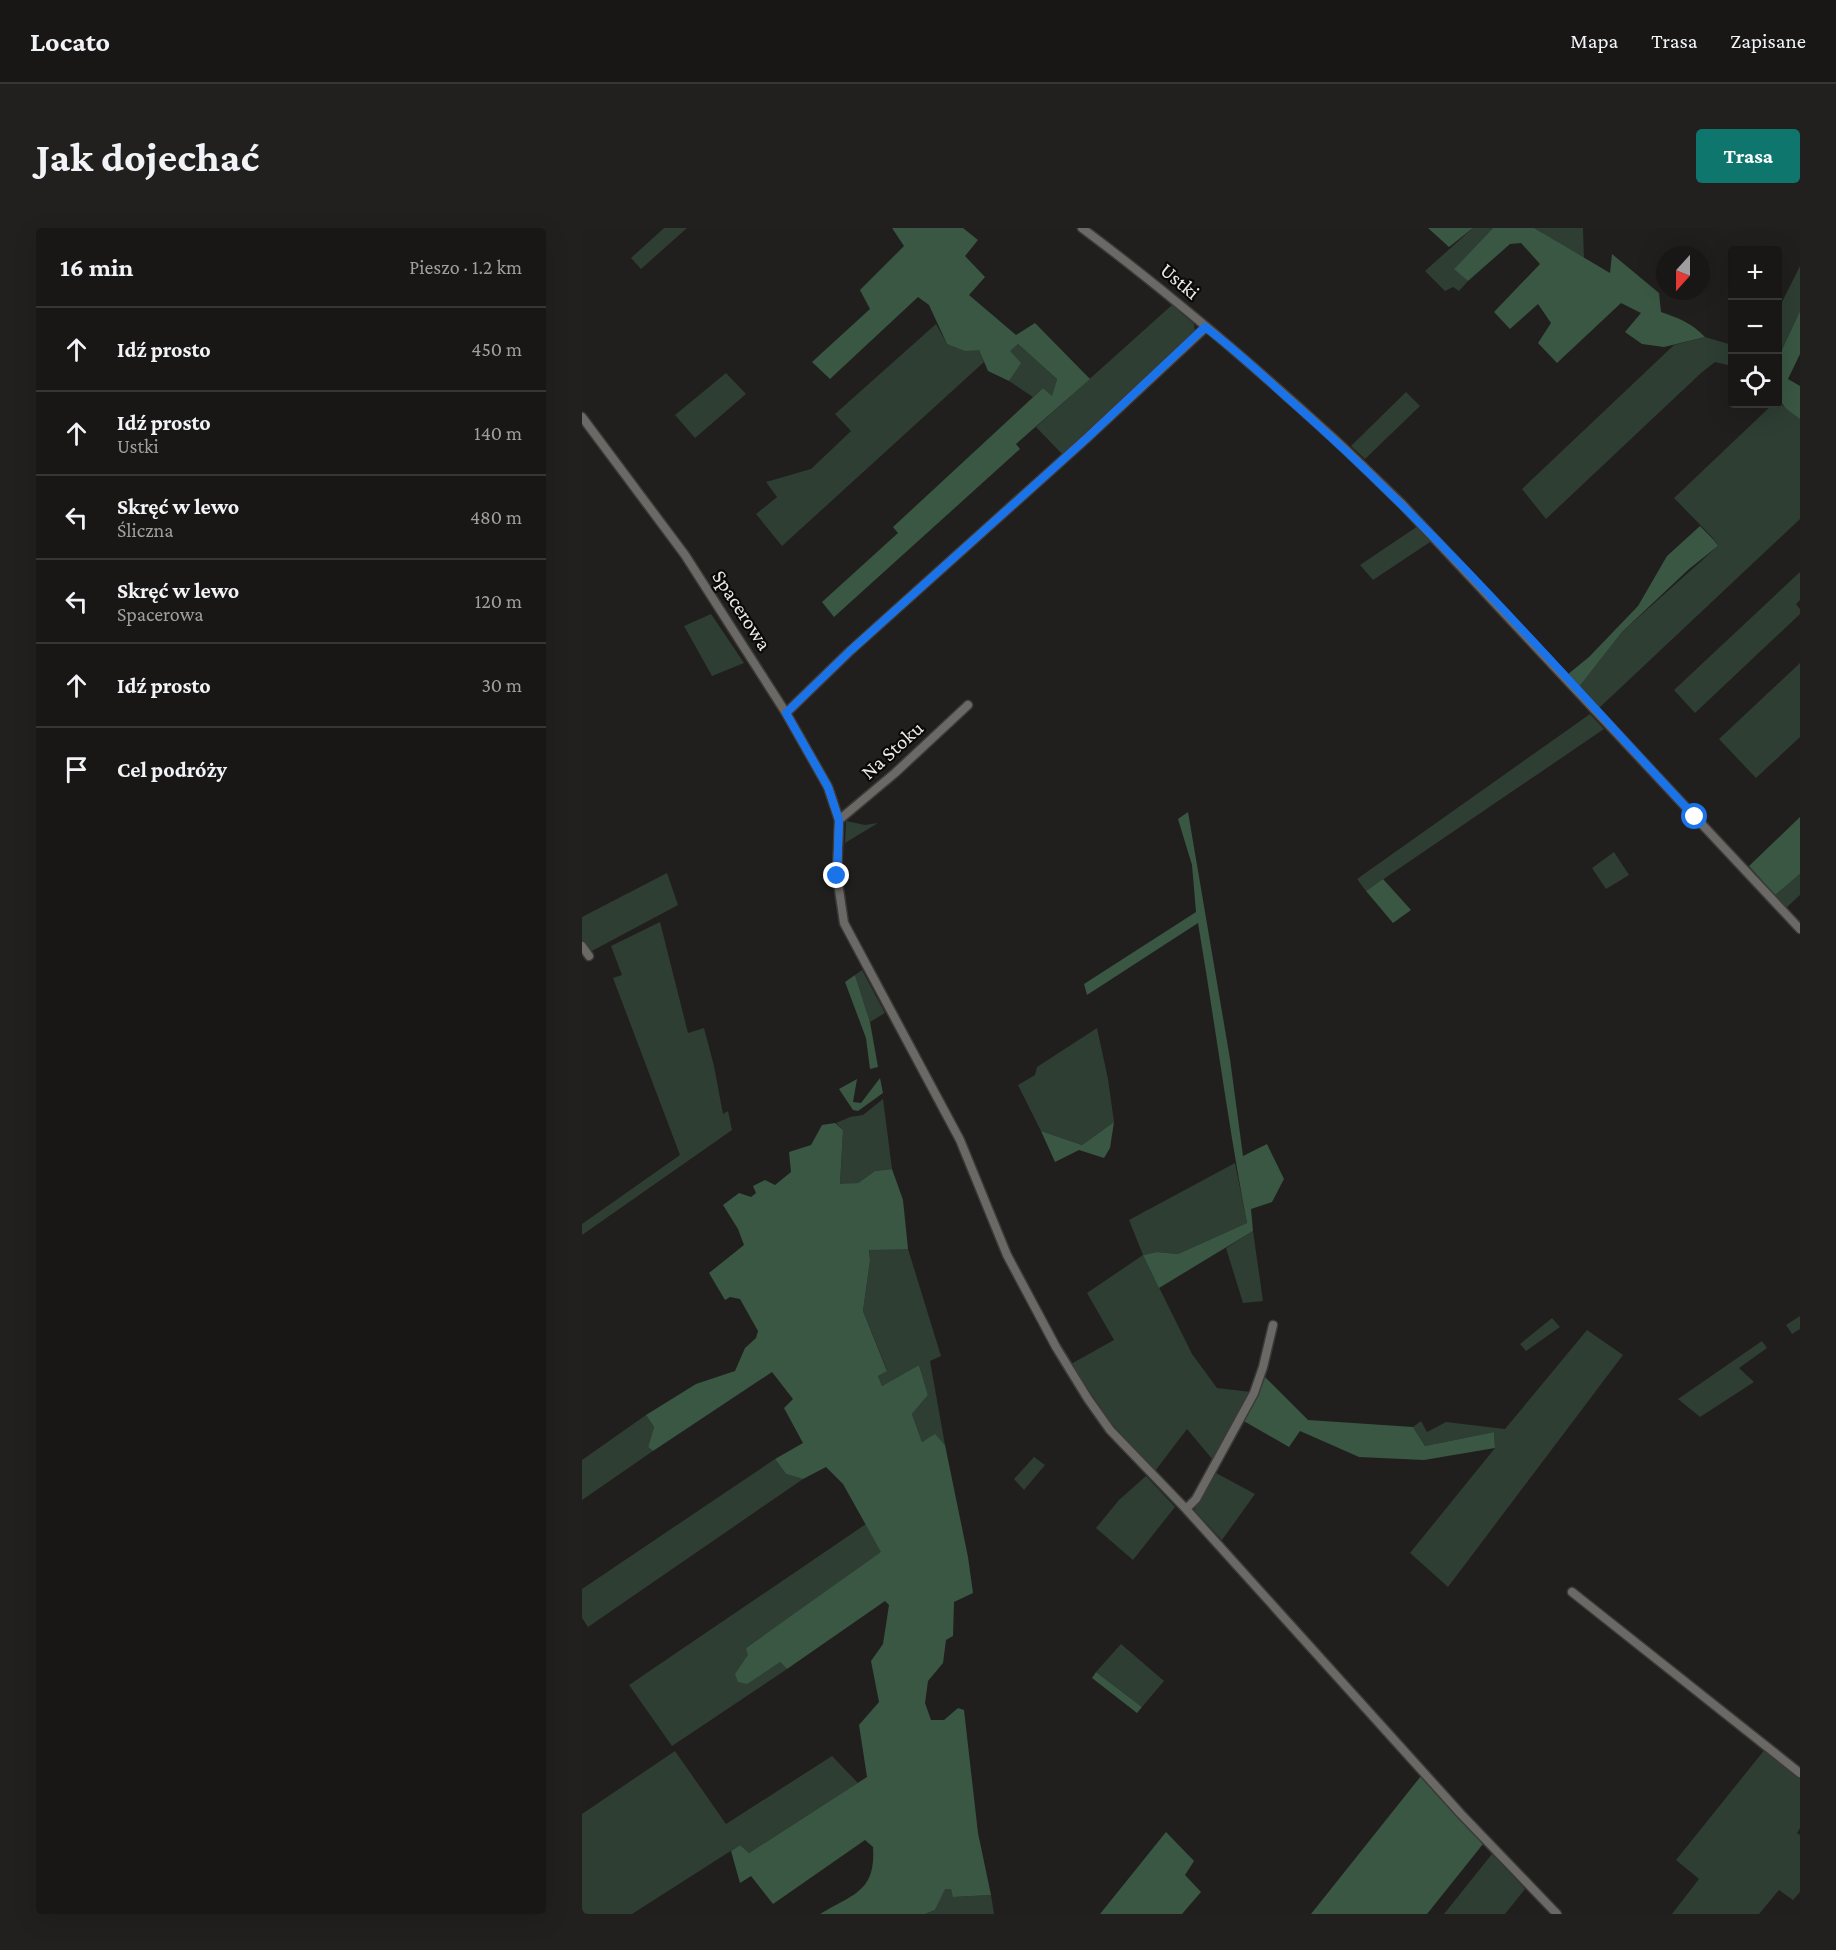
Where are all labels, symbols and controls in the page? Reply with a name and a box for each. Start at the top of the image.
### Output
text: Locato [30,26,110,57]
text: Mapa [1570,29,1618,53]
text: Trasa [1651,29,1697,53]
text: Zapisane [1730,29,1806,53]
button: Trasa [1696,129,1800,183]
text: Jak dojechać [36,133,259,180]
north arrow [1656,246,1710,300]
map controls [1728,246,1782,408]
button: + [1728,246,1782,300]
text: 16 min [60,253,133,282]
text: Pieszo · 1.2 km [409,256,522,278]
street label: Ustki [1155,258,1205,305]
button: − [1728,300,1782,354]
icon: ahead [60,333,93,366]
text: Idź prosto [117,337,211,362]
text: 450 m [471,338,522,360]
button: locate [1728,354,1782,408]
text: Idź prosto [117,410,211,435]
icon: ahead [60,417,93,450]
text: 140 m [474,422,522,444]
text: Ustki [117,435,159,457]
text: Skręć w lewo [117,494,239,519]
icon: left [60,501,93,534]
text: 480 m [470,506,522,528]
text: Śliczna [117,519,174,541]
street label: Spacerowa [707,565,777,655]
text: Skręć w lewo [117,578,239,603]
icon: left [60,585,93,618]
text: 120 m [475,590,522,612]
text: Spacerowa [117,603,203,625]
icon: ahead [60,669,93,702]
text: Idź prosto [117,673,211,698]
text: 30 m [481,674,522,696]
street label: Na Stoku [856,716,928,784]
icon: arrive [60,753,93,786]
text: Cel podróży [117,757,227,782]
route start [1681,803,1707,829]
route end [823,862,849,888]

